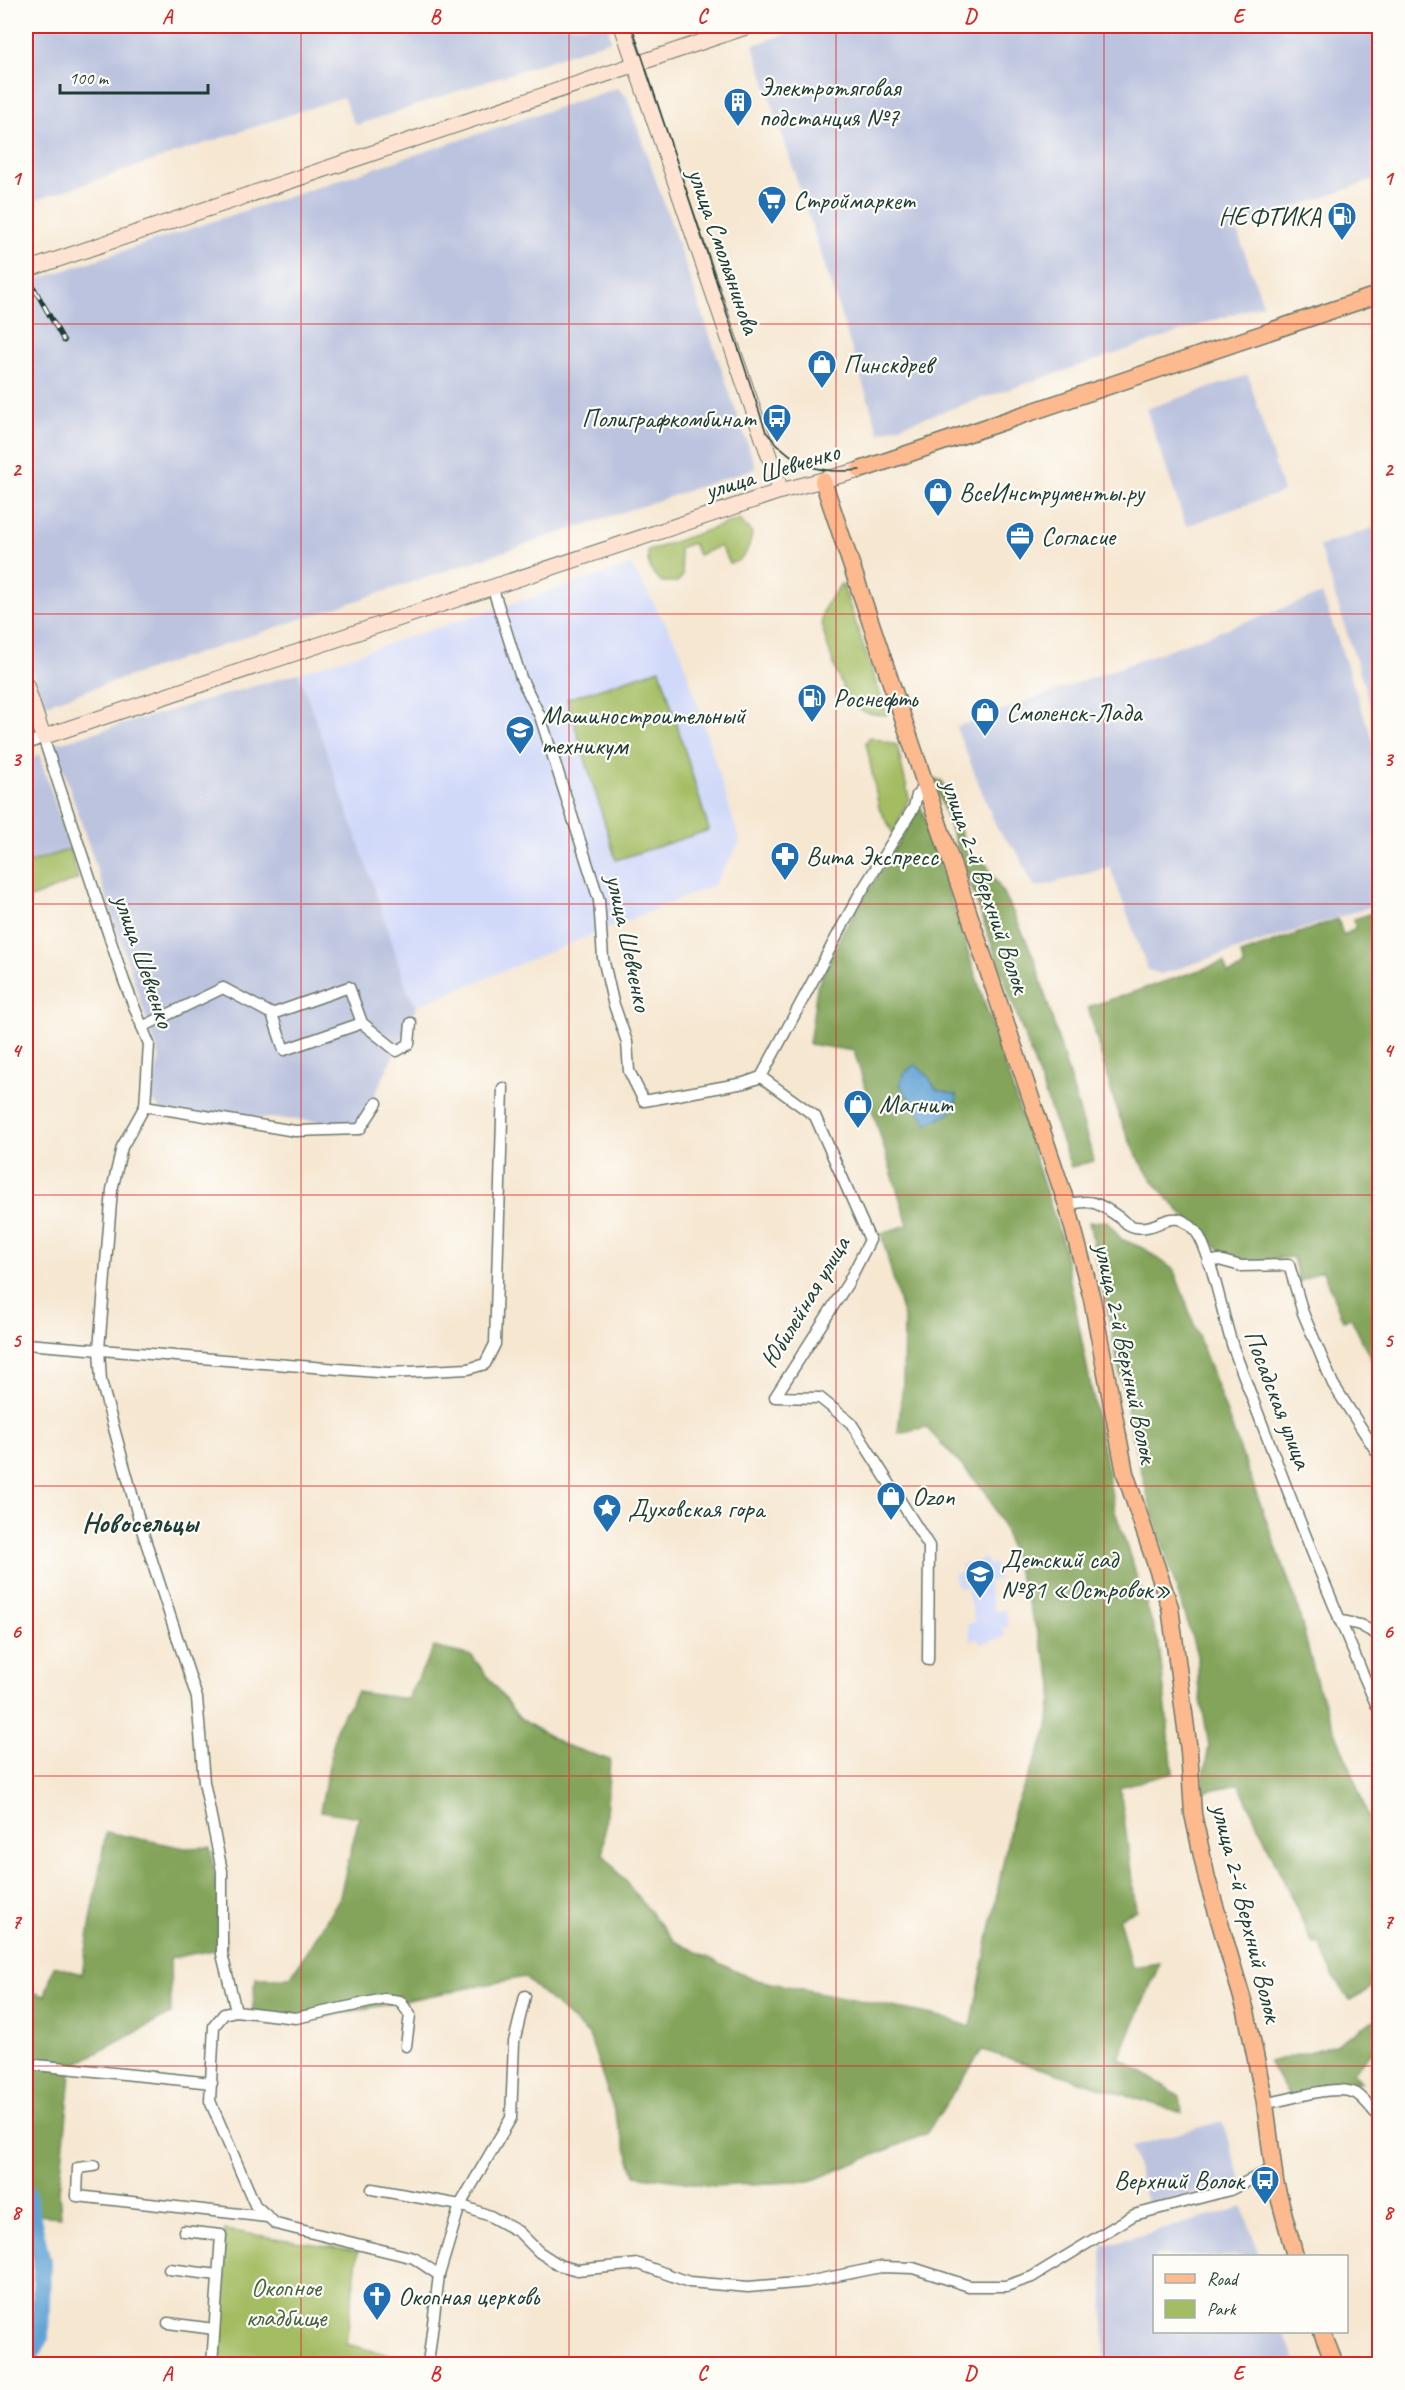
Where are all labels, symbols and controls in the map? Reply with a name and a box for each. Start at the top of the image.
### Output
text: A [162,4,174,29]
text: B [430,4,442,29]
text: C [697,4,709,29]
text: D [964,4,978,29]
text: E [1233,4,1247,29]
scale bar [60,57,208,95]
text: 100 m [69,67,110,89]
place label: Электротяговая подстанция №7 [759,71,902,134]
building icon: Электротяговая подстанция №7 [722,86,754,128]
street label: улица Смольянинова [680,162,768,340]
text: 1 [12,166,23,191]
text: 1 [1384,166,1395,191]
supermarket icon: Строймаркет [756,184,788,226]
place label: Строймаркет [793,184,916,217]
place label: НЕФТИКА [1219,200,1322,233]
fuel station icon: НЕФТИКА [1326,200,1358,242]
shop icon: Пинскдрев [806,348,838,390]
place label: Пинскдрев [843,348,938,381]
place label: Полиграфкомбинат [582,402,757,435]
bus stop icon: Полиграфкомбинат [761,402,793,444]
street label: улица Шевченко [699,434,845,508]
text: 2 [12,457,23,482]
text: 2 [1384,457,1395,482]
shop icon: ВсеИнструменты.ру [922,476,954,518]
place label: ВсеИнструменты.ру [959,476,1146,509]
office icon: Согласие [1004,520,1036,562]
place label: Согласие [1041,520,1118,553]
fuel station icon: Роснефть [796,682,828,724]
place label: Роснефть [833,682,919,715]
shop icon: Смоленск-Лада [969,696,1001,738]
place label: Смоленск-Лада [1006,696,1143,729]
place label: Машиностроительный техникум [541,699,747,762]
school or university icon: Машиностроительный техникум [504,714,536,756]
text: 3 [12,747,23,772]
text: 3 [1384,747,1395,772]
street label: улица 2-й Верхний Волок [933,773,1039,999]
pharmacy icon: Вита Экспресс [769,840,801,882]
place label: Вита Экспресс [806,840,940,873]
street label: улица Шевченко [598,870,660,1016]
street label: улица Шевченко [105,888,183,1034]
text: 4 [12,1038,24,1063]
text: 4 [1384,1038,1396,1063]
shop icon: Магнит [842,1088,874,1130]
place label: Магнит [879,1088,954,1121]
street label: Юбилейная улица [753,1229,858,1374]
street label: улица 2-й Верхний Волок [1086,1238,1166,1468]
street label: Посадская улица [1236,1325,1320,1475]
text: 5 [12,1328,23,1353]
text: 5 [1384,1328,1395,1353]
shop icon: Ozon [875,1480,907,1522]
place label: Ozon [912,1480,955,1513]
place icon: Духовская гора [591,1492,623,1534]
place label: Духовская гора [628,1492,766,1525]
district label: Новосельцы [82,1505,201,1540]
place label: Детский сад №81 «Островок» [1001,1543,1171,1606]
school or university icon: Детский сад №81 «Островок» [964,1558,996,1600]
text: 6 [11,1619,22,1644]
text: 6 [1383,1619,1394,1644]
street label: улица 2-й Верхний Волок [1203,1799,1291,2028]
text: 7 [12,1909,23,1934]
text: 7 [1384,1909,1395,1934]
place label: Верхний Волок [1114,2164,1246,2197]
bus stop icon: Верхний Волок [1249,2164,1281,2206]
text: 8 [12,2200,24,2225]
text: 8 [1384,2200,1396,2225]
legend [1153,2255,1348,2333]
text: Road [1207,2268,1240,2290]
park label: Окопное кладбище [246,2271,328,2334]
church icon: Окопная церковь [361,2280,393,2322]
place label: Окопная церковь [398,2280,541,2313]
text: Park [1207,2298,1237,2320]
text: A [162,2361,174,2386]
text: B [430,2361,442,2386]
text: C [697,2361,709,2386]
text: D [964,2361,978,2386]
text: E [1233,2361,1247,2386]

